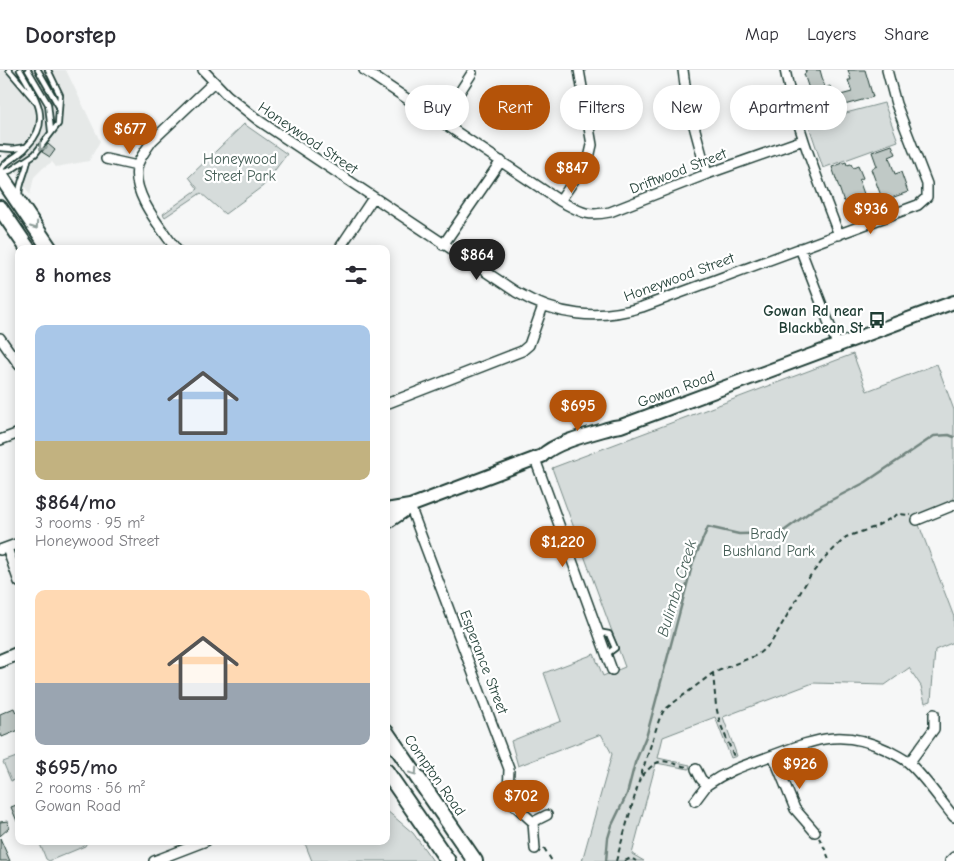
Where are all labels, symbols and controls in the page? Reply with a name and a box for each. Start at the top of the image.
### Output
text: Doorstep [25,21,116,49]
text: Map [745,24,779,45]
text: Layers [807,24,856,45]
text: Share [884,24,929,45]
chip: Buy [405,85,469,130]
chip: Rent [479,85,550,130]
chip: Filters [560,85,643,130]
chip: New [653,85,720,130]
chip: Apartment [730,85,847,130]
street label: Honeywood Street [255,98,362,178]
pin: $677 [100,112,160,155]
text: $677 [114,120,146,138]
one-way arrow [39,141,47,150]
street label: Driftwood Street [627,144,730,198]
park label: Honeywood Street Park [203,150,277,185]
pin: $847 [542,152,602,194]
text: $847 [556,159,588,177]
pin: $936 [841,192,901,235]
text: $936 [854,200,888,218]
one-way arrow [29,220,38,230]
pin: $864 [447,238,507,281]
text: $864 [460,246,494,264]
street label: Honeywood Street [621,248,737,305]
icon: filters [342,261,370,289]
text: 8 homes [35,263,111,287]
place label: Gowan Rd near Blackbean St [763,302,864,337]
bus stop icon: Gowan Rd near Blackbean St [867,310,887,330]
icon: home [158,358,248,448]
street label: Gowan Road [635,367,717,411]
pin: $695 [548,390,608,432]
text: $695 [561,397,595,415]
text: $864/mo [35,490,116,514]
text: 3 rooms · 95 m² [35,514,145,532]
park label: Brady Bushland Park [723,525,816,560]
pin: $1,220 [522,526,604,568]
text: Honeywood Street [35,532,159,550]
text: $1,220 [541,533,585,551]
water label: Bulimba Creek [654,537,700,639]
street label: Esperance Street [456,608,512,717]
icon: home [158,623,248,713]
street label: Compton Road [400,731,470,819]
pin: $926 [770,748,830,790]
text: $695/mo [35,755,118,779]
text: $926 [783,755,817,773]
one-way arrow [408,766,417,776]
text: 2 rooms · 56 m² [35,779,145,797]
pin: $702 [491,780,551,822]
text: $702 [504,787,538,805]
text: Gowan Road [35,797,121,815]

